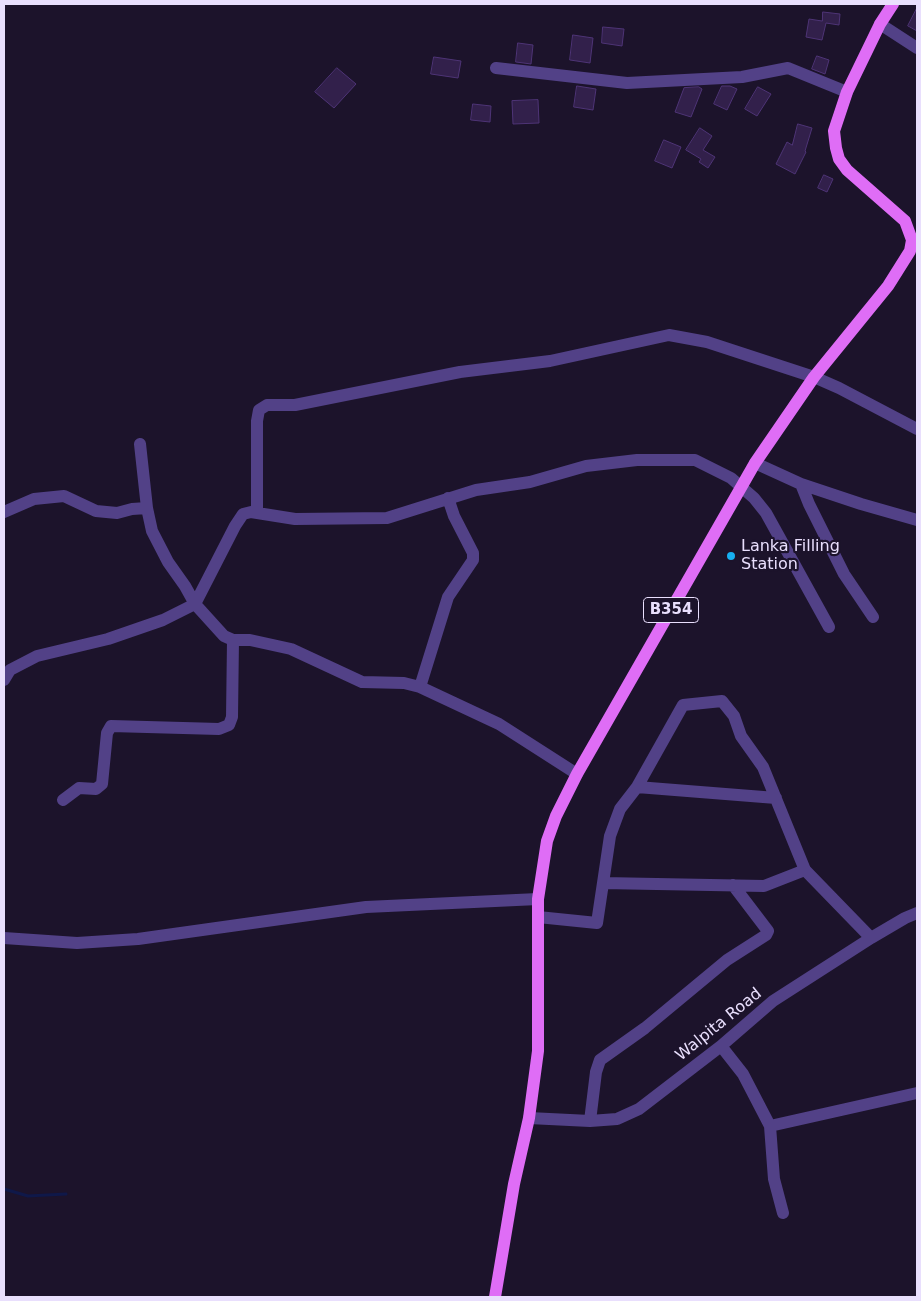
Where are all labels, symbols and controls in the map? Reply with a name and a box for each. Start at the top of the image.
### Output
place label: Lanka Filling Station [741,537,840,575]
marker: Lanka Filling Station [725,550,737,562]
road number: B354 [644,598,698,622]
street label: Walpita Road [672,985,766,1065]

